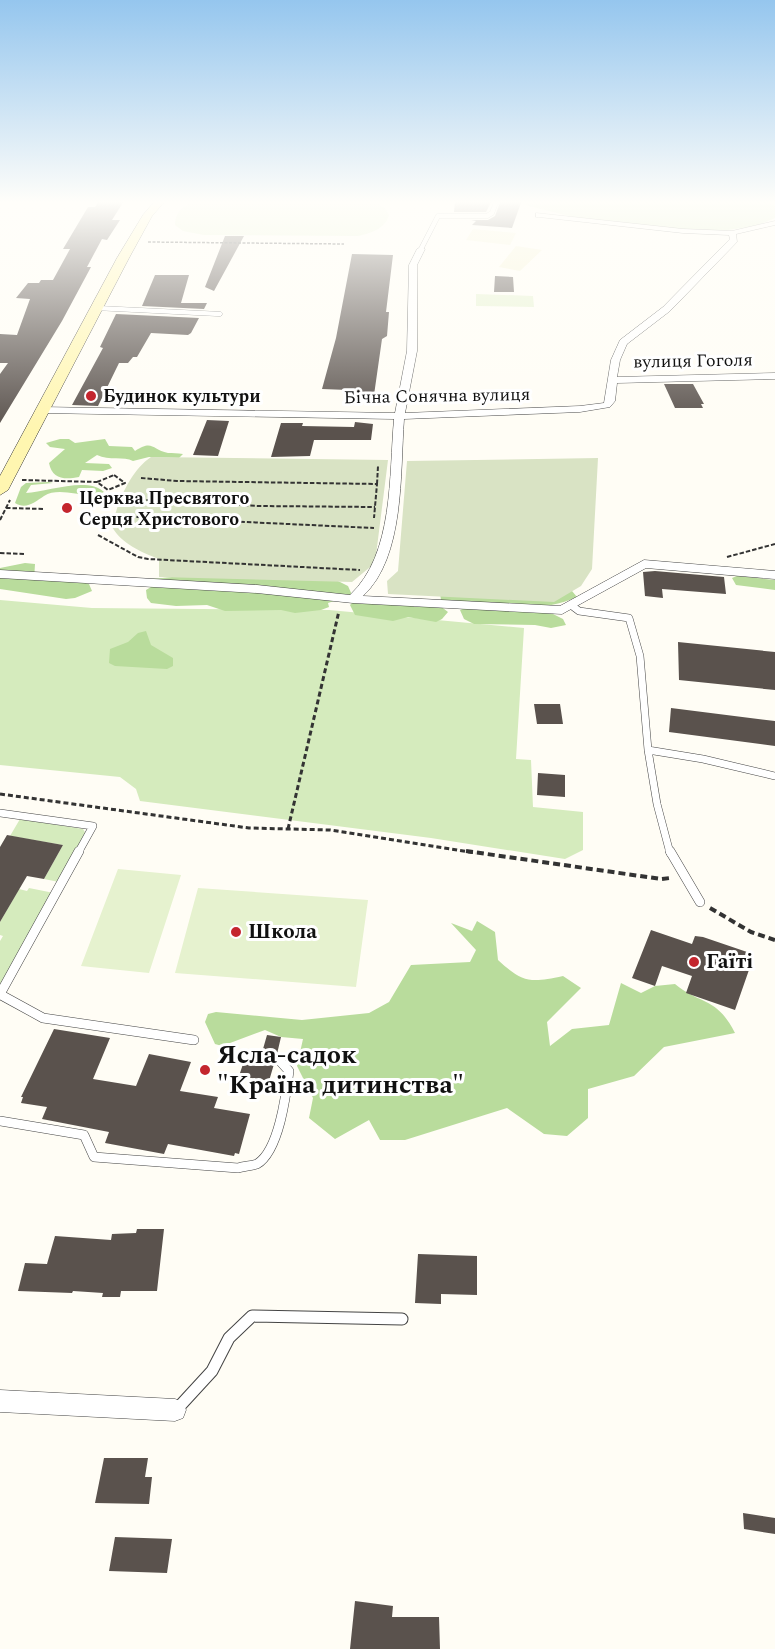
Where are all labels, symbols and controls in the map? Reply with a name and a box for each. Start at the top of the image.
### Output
street label: вулиця Гоголя [633,346,753,376]
street label: Бічна Сонячна вулиця [343,381,531,411]
place label: Будинок культури [103,383,261,410]
marker: Будинок культури [84,389,98,403]
place label: Церква Пресвятого Серця Христового [79,485,249,533]
marker: Церква Пресвятого Серця Христового [60,501,74,515]
place label: Школа [248,916,317,948]
marker: Школа [229,925,243,939]
place label: Гаїті [706,946,753,978]
marker: Гаїті [687,955,701,969]
place label: Ясла-садок "Країна дитинства" [217,1035,464,1105]
marker: Ясла-садок "Країна дитинства" [198,1063,212,1077]

